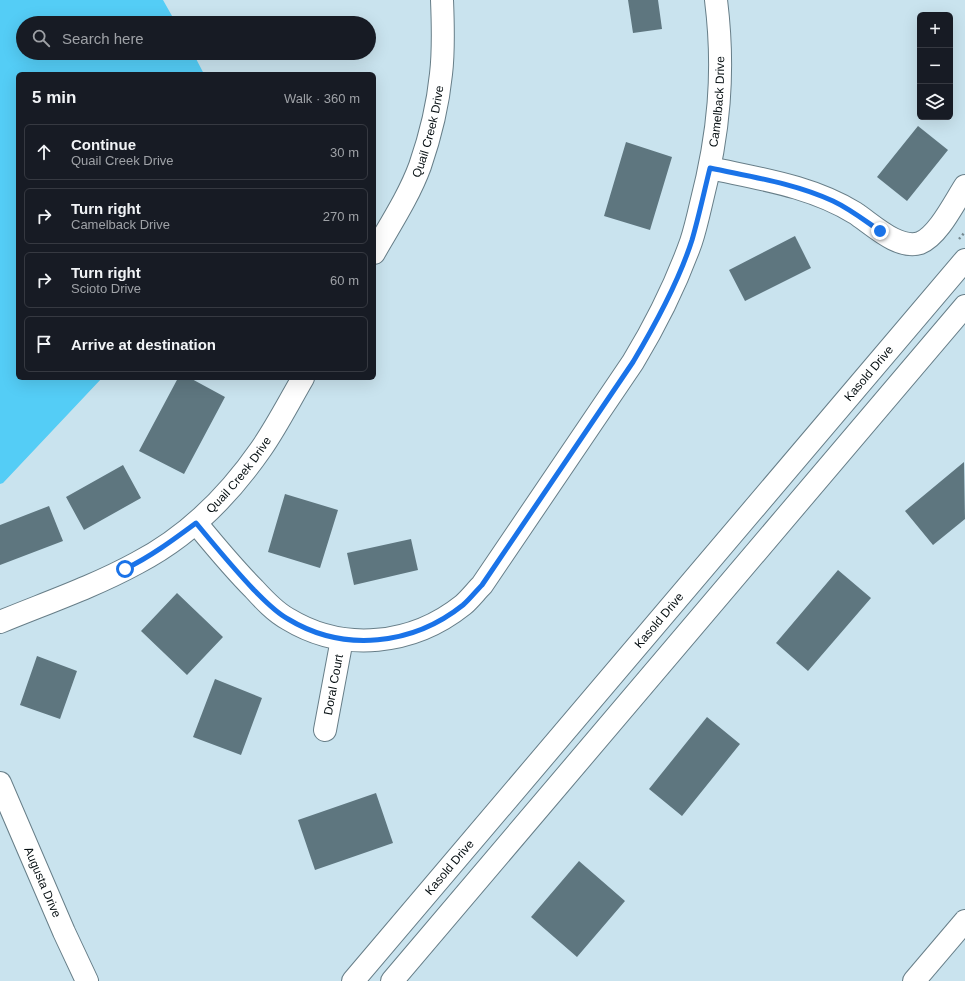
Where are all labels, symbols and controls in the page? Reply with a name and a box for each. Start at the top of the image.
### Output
map controls [917,12,953,120]
button: + [917,12,953,48]
search box [16,16,376,60]
icon: search [30,27,52,49]
text: Search here [62,30,144,47]
button: − [917,48,953,84]
street label: Camelback Drive [706,56,727,148]
street label: Quail Creek Drive [409,84,447,180]
button: layers [917,84,953,120]
text: 5 min [32,88,76,107]
text: Walk · 360 m [284,91,360,106]
text: Continue [71,136,136,153]
icon: ahead [33,141,55,163]
text: 30 m [330,145,359,160]
text: Quail Creek Drive [71,153,174,168]
text: Turn right [71,200,141,217]
icon: right [33,205,55,227]
text: 270 m [323,209,359,224]
text: Camelback Drive [71,217,170,232]
route end [871,222,889,240]
text: Turn right [71,264,141,281]
icon: right [33,269,55,291]
text: 60 m [330,273,359,288]
text: Scioto Drive [71,281,141,296]
icon: arrive [33,333,55,355]
text: Arrive at destination [71,336,216,353]
street label: Kasold Drive [841,343,896,404]
street label: Quail Creek Drive [203,434,274,516]
route start [116,560,134,578]
street label: Kasold Drive [632,590,687,651]
street label: Doral Court [321,653,346,716]
street label: Kasold Drive [422,837,477,898]
street label: Augusta Drive [21,845,64,920]

